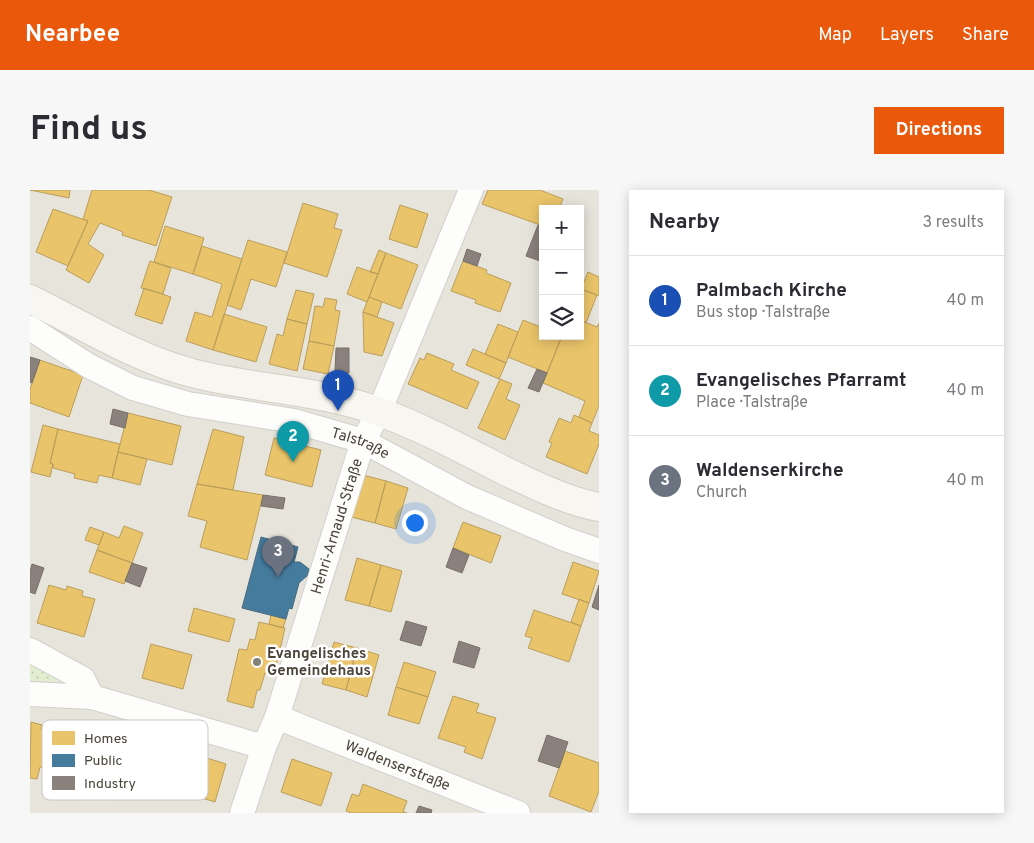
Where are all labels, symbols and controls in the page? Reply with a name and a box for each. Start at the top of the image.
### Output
text: Nearbee [25,20,120,50]
text: Map [818,24,852,47]
text: Layers [880,24,934,47]
text: Share [962,24,1009,47]
button: Directions [874,107,1004,154]
text: Find us [30,108,148,152]
map controls [539,205,584,340]
button: + [539,205,584,250]
text: Nearby [649,209,720,236]
text: 3 results [922,213,984,233]
button: − [539,250,584,295]
text: Palmbach Kirche [696,279,847,303]
text: 1 [662,291,668,311]
text: 40 m [946,291,984,311]
button: layers [539,295,584,340]
text: Bus stop · Talstraße [696,303,830,323]
text: Evangelisches Pfarramt [696,369,906,393]
pin: 1 [322,370,354,411]
text: 2 [660,381,670,401]
text: 40 m [946,381,984,401]
text: Place · Talstraße [696,393,808,413]
pin: 2 [277,421,309,462]
street label: Talstraße [329,424,392,464]
street label: Henri-Arnaud-Straße [308,456,368,597]
text: Waldenserkirche [696,459,844,483]
text: 3 [660,471,670,491]
text: 40 m [946,471,984,491]
text: Church [696,483,747,503]
your location [402,510,428,536]
pin: 3 [262,536,294,577]
place label: Evangelisches Gemeindehaus [267,645,371,681]
marker: Evangelisches Gemeindehaus [251,656,263,668]
legend [42,720,208,800]
text: Homes [84,731,128,748]
street label: Waldenserstraße [342,737,453,796]
text: Public [84,753,123,770]
text: Industry [84,776,136,793]

